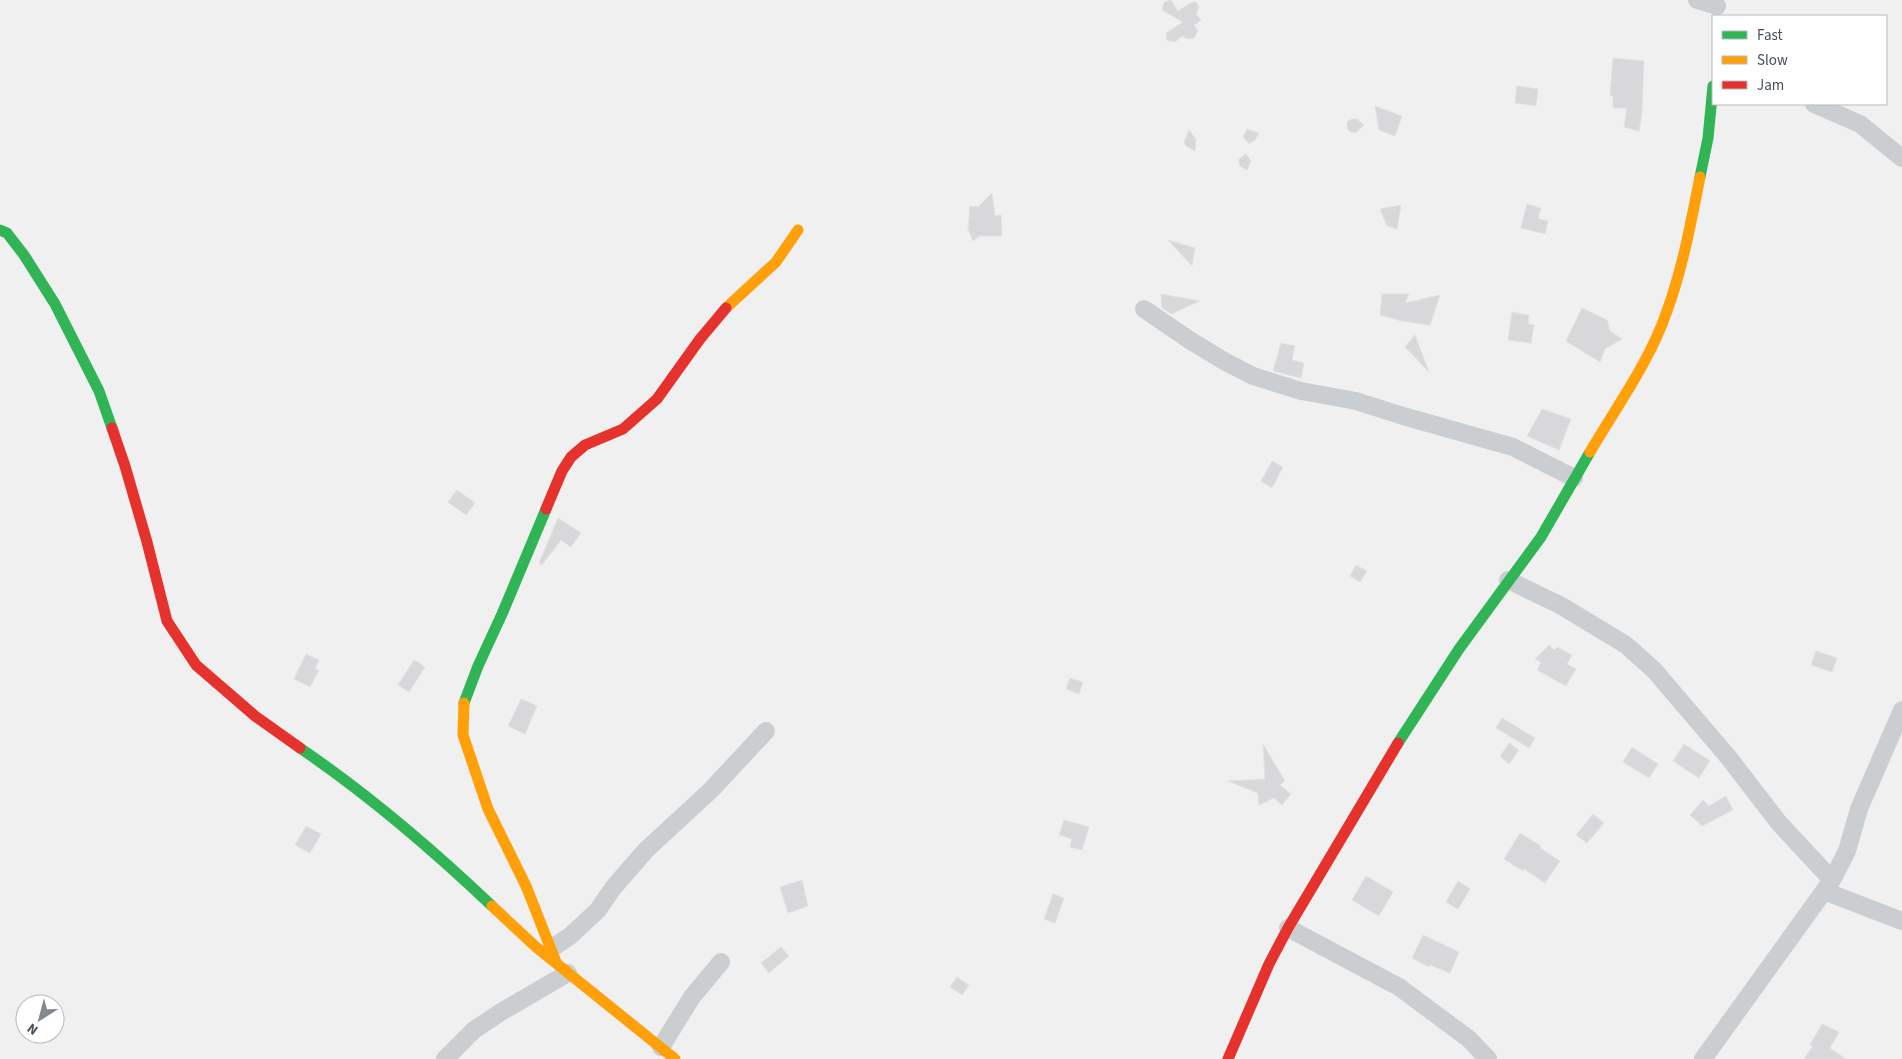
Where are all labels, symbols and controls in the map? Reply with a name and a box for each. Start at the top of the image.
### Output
legend [1712,15,1887,105]
text: Fast [1757,25,1783,46]
text: Slow [1757,50,1788,71]
text: Jam [1757,75,1784,96]
north arrow [15,994,65,1044]
text: N [23,1018,43,1040]

